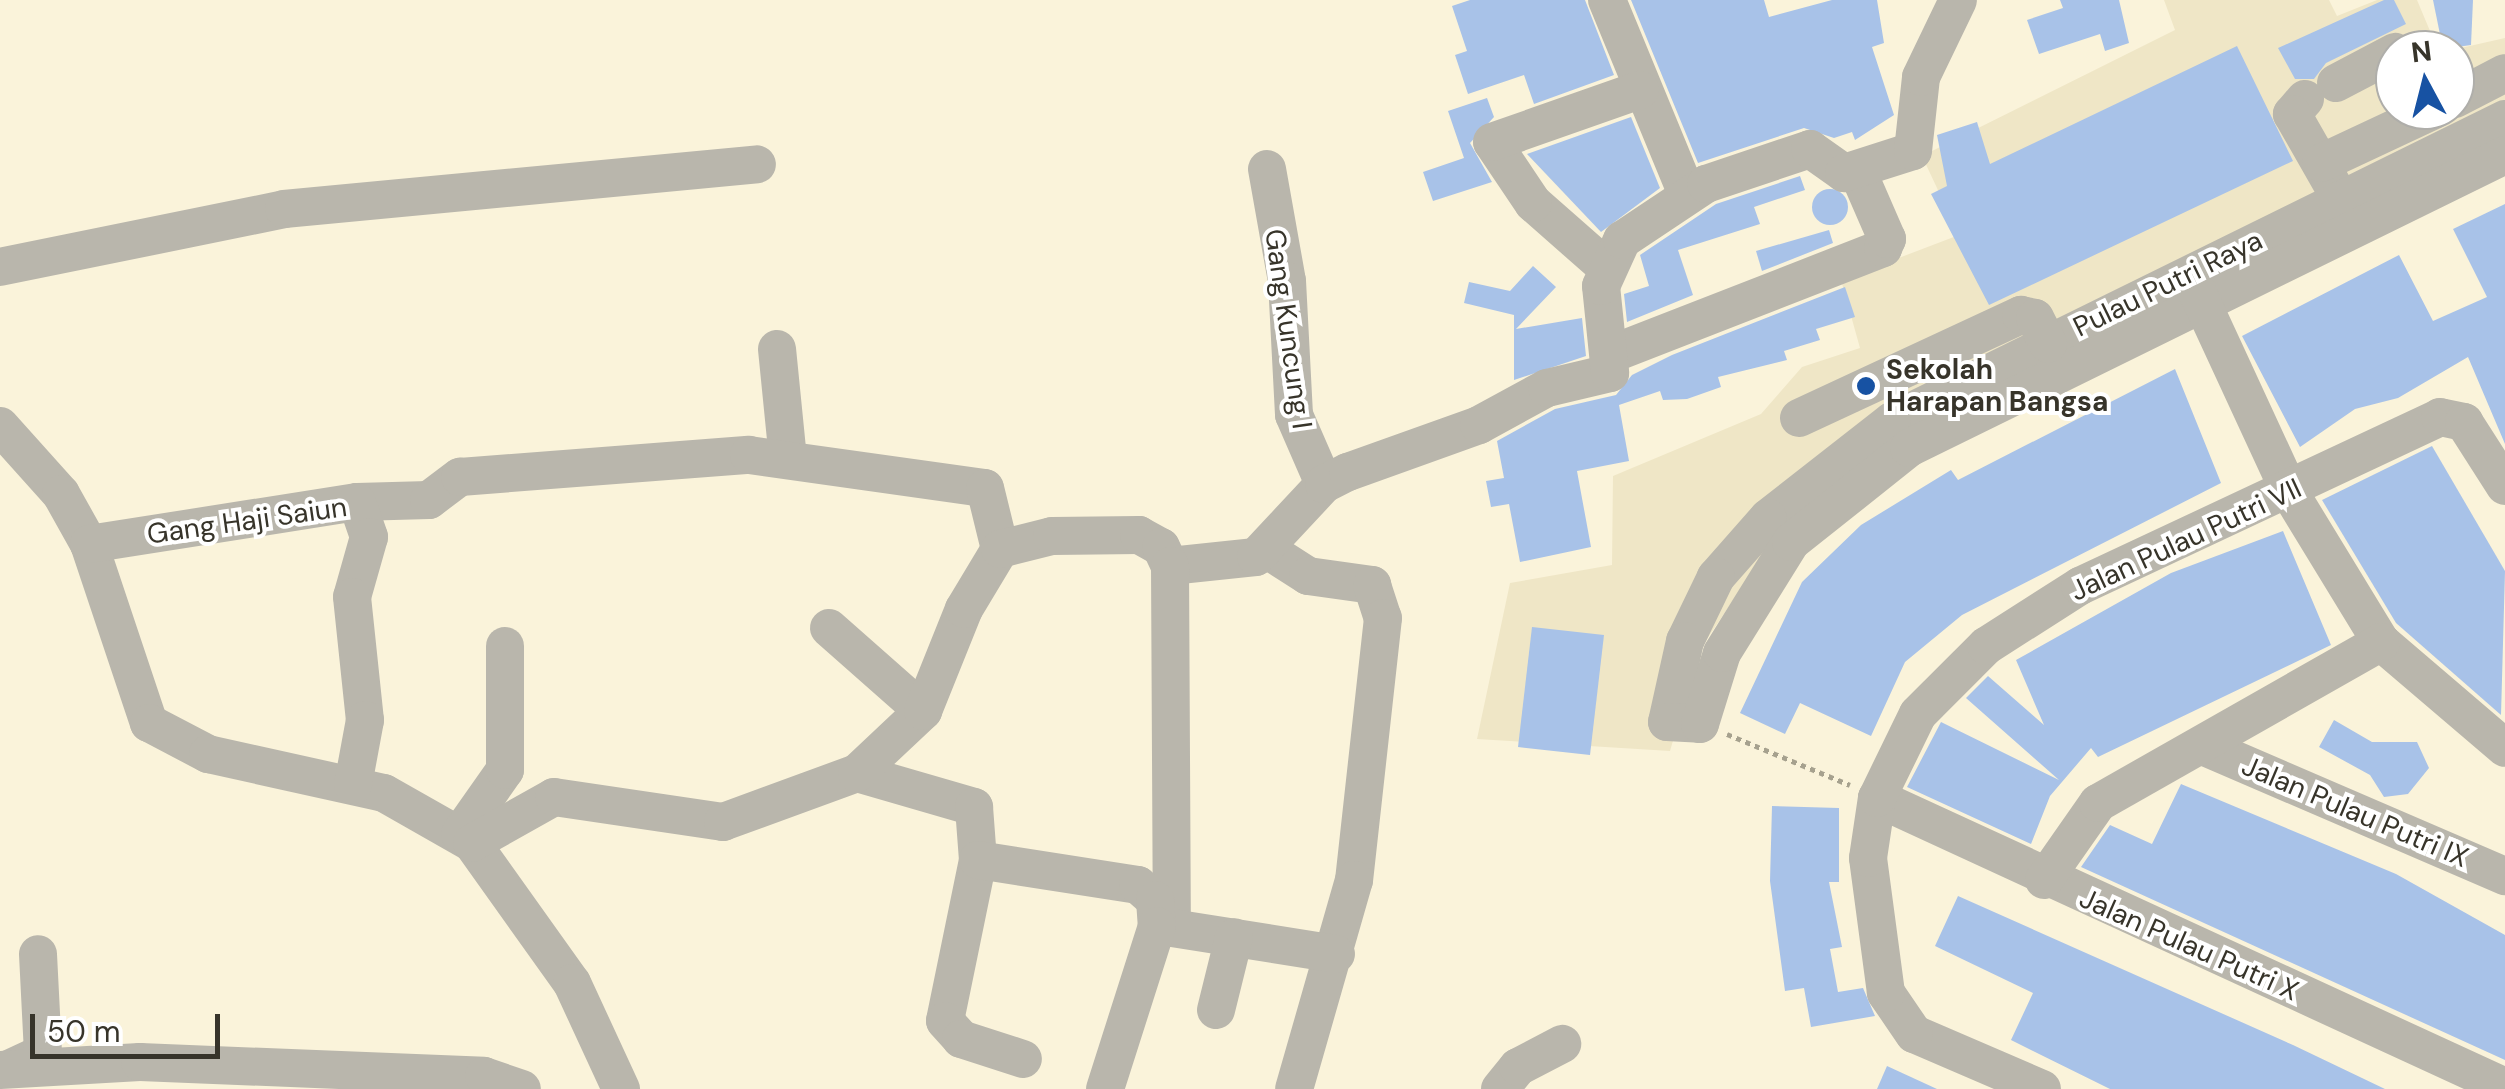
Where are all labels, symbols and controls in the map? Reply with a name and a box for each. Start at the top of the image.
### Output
north arrow [2375,30,2475,130]
text: N [2409,32,2434,71]
street label: Pulau Putri Raya [2068,224,2268,344]
street label: Gang Kuncung I [1257,227,1319,431]
place label: Sekolah Harapan Bangsa [1886,353,2108,419]
marker: Sekolah Harapan Bangsa [1855,375,1877,397]
street label: Jalan Pulau Putri VII [2065,472,2307,608]
street label: Gang Haji Saiun [145,490,349,552]
street label: Jalan Pulau Putri IX [2237,749,2473,875]
street label: Jalan Pulau Putri X [2074,882,2304,1008]
scale bar [35,994,225,1056]
text: 50 m [47,1012,121,1051]

